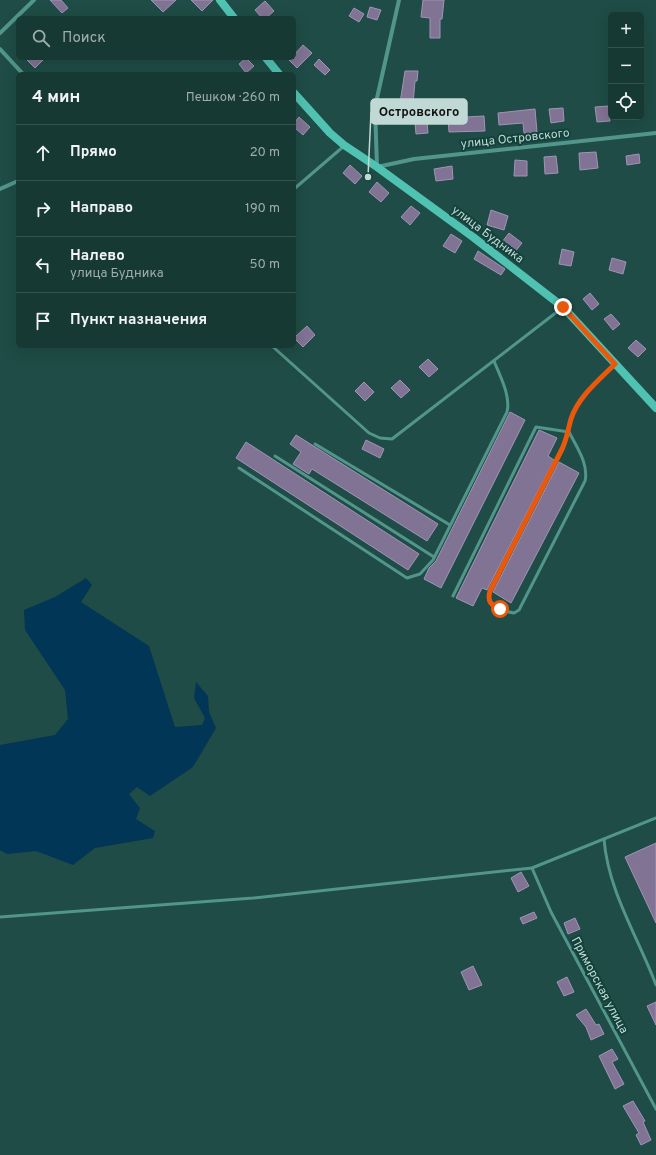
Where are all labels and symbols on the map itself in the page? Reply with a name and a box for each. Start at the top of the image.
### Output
callout: Островского [371,99,467,124]
text: Островского [379,105,459,121]
street label: улица Островского [460,125,571,153]
street label: улица Будника [448,202,527,267]
route end [554,298,572,316]
route start [491,600,509,618]
street label: Приморская улица [567,934,631,1037]

